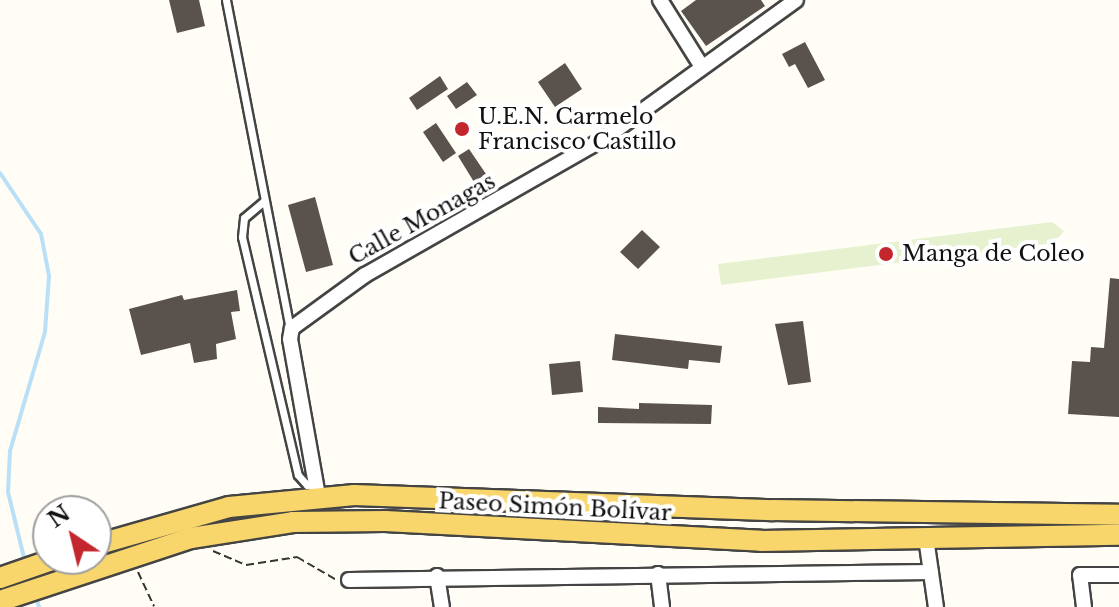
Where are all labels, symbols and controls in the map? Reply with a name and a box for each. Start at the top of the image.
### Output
place label: U.E.N. Carmelo Francisco Castillo [478,103,676,154]
marker: U.E.N. Carmelo Francisco Castillo [453,120,471,138]
street label: Calle Monagas [344,168,500,270]
place label: Manga de Coleo [902,241,1085,267]
marker: Manga de Coleo [877,245,895,263]
street label: Paseo Simón Bolívar [438,488,672,526]
north arrow [32,495,112,575]
text: N [43,500,75,534]

